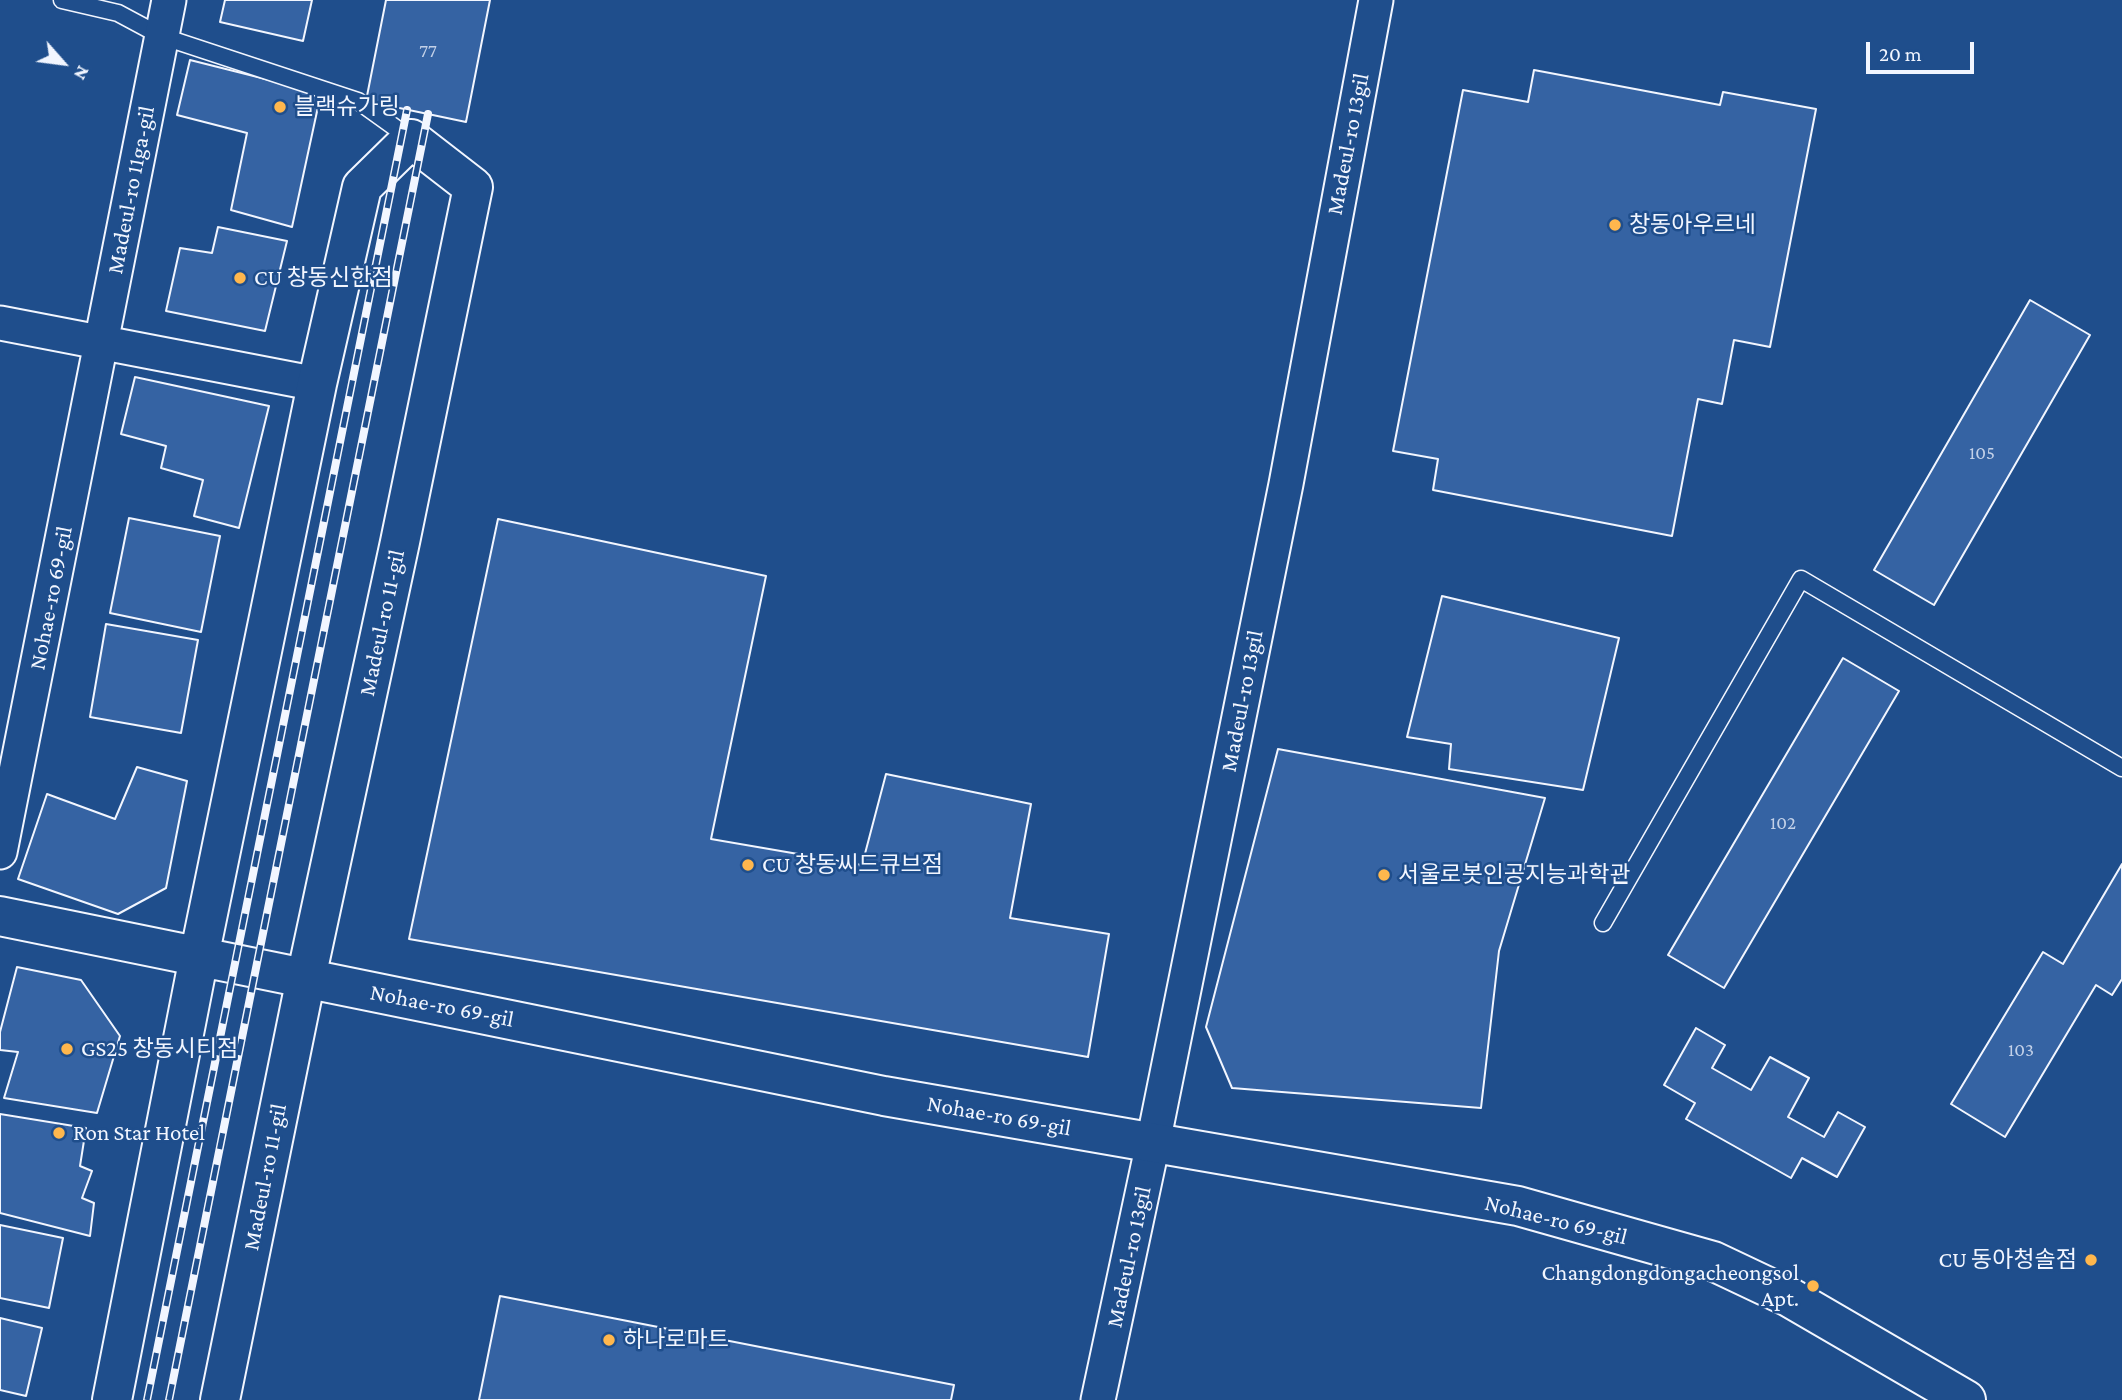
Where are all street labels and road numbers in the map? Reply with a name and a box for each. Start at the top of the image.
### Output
street label: Madeul-ro 13gil [1321,71,1375,217]
street label: Madeul-ro 11ga-gil [101,104,161,276]
street label: Nohae-ro 69-gil [24,524,78,672]
street label: Madeul-ro 11-gil [353,547,411,699]
street label: Madeul-ro 13gil [1215,628,1269,774]
street label: Nohae-ro 69-gil [368,979,516,1033]
street label: Nohae-ro 69-gil [925,1090,1073,1142]
street label: Madeul-ro 11-gil [237,1101,293,1253]
street label: Madeul-ro 13gil [1101,1184,1157,1330]
street label: Nohae-ro 69-gil [1482,1189,1630,1251]

